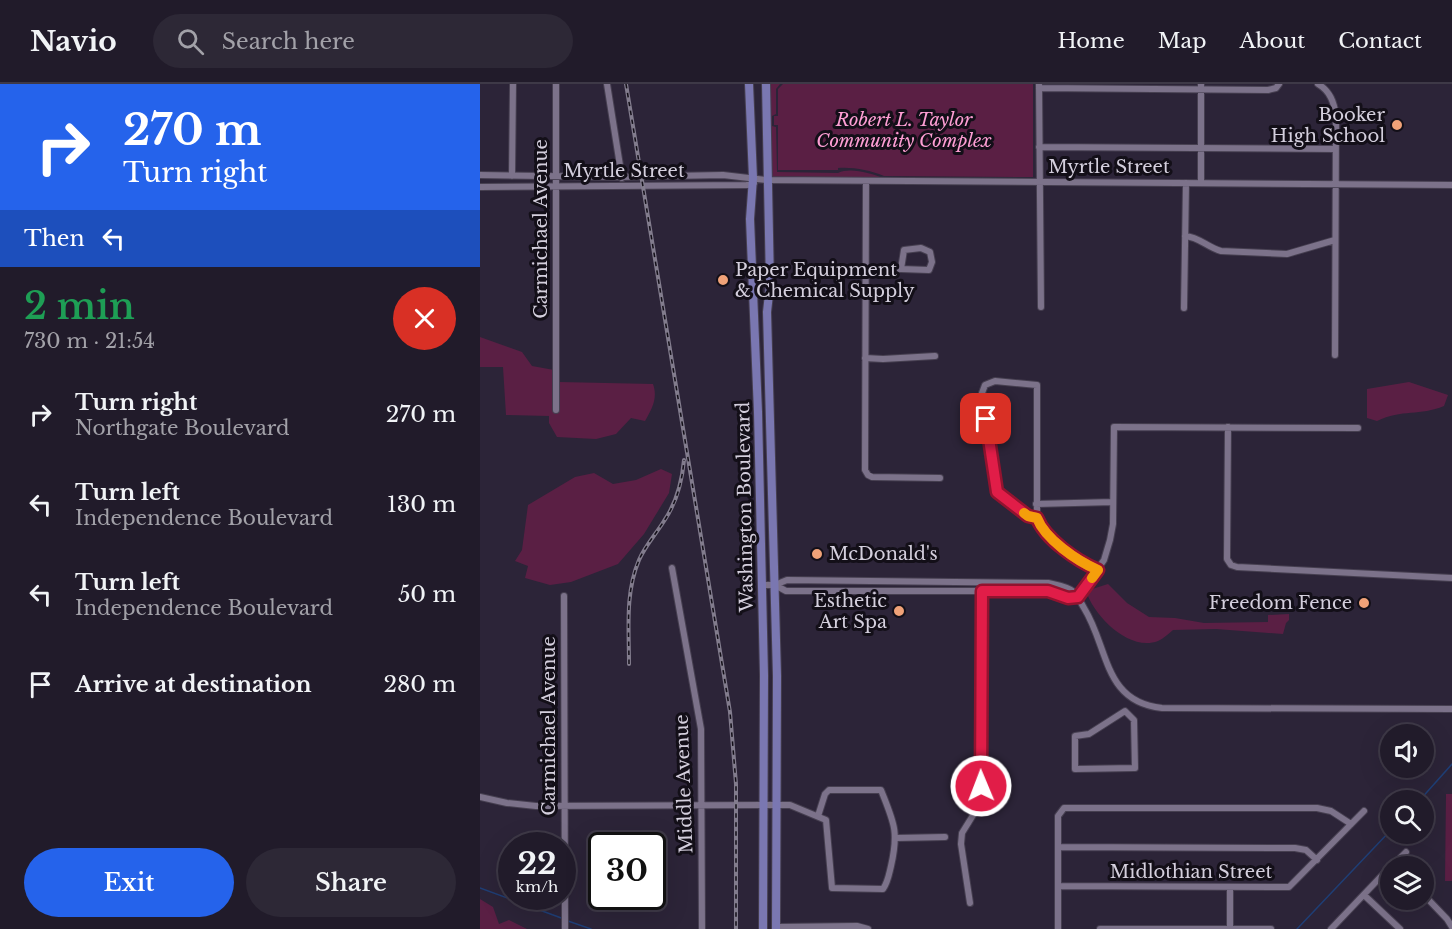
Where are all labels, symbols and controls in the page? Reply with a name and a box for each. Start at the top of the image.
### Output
search box [153,14,573,68]
text: Navio [30,24,117,59]
icon: search [174,25,207,58]
text: Search here [222,28,355,55]
text: Home [1058,28,1125,54]
text: Map [1158,28,1206,54]
text: About [1239,28,1305,54]
text: Contact [1338,28,1422,54]
text: 270 m [123,104,261,156]
place label: Booker High School [1271,104,1385,147]
icon: right [24,108,102,186]
park label: Robert L. Taylor Community Complex [816,109,992,152]
marker: Booker High School [1390,118,1404,132]
street label: Carmichael Avenue [530,139,552,319]
text: Turn right [123,156,267,189]
street label: Myrtle Street [1048,156,1170,178]
street label: Myrtle Street [563,160,685,182]
icon: left [97,222,130,255]
text: Then [24,225,85,252]
place label: Paper Equipment & Chemical Supply [735,259,915,302]
marker: Paper Equipment & Chemical Supply [716,273,730,287]
text: 2 min [24,284,135,329]
button: close [393,287,456,350]
text: 730 m · 21:54 [24,329,155,353]
text: Turn right [75,389,197,416]
pin [960,393,1011,444]
icon: right [24,398,57,431]
text: 270 m [386,401,456,428]
street label: Washington Boulevard [732,402,758,613]
icon: arrive [969,402,1002,435]
text: Northgate Boulevard [75,416,290,440]
text: Turn left [75,479,180,506]
icon: left [24,488,57,521]
text: 130 m [387,491,456,518]
text: Independence Boulevard [75,506,333,530]
place label: McDonald's [829,543,938,565]
marker: McDonald's [810,547,824,561]
text: Turn left [75,569,180,596]
icon: left [24,578,57,611]
text: 50 m [398,581,456,608]
place label: Esthetic Art Spa [814,590,887,633]
place label: Freedom Fence [1209,592,1352,614]
text: Independence Boulevard [75,596,333,620]
marker: Freedom Fence [1357,596,1371,610]
marker: Esthetic Art Spa [892,604,906,618]
street label: Carmichael Avenue [538,636,560,816]
icon: arrive [24,668,57,701]
text: Arrive at destination [75,671,312,698]
text: 280 m [383,671,456,698]
street label: Middle Avenue [671,714,697,854]
map controls [1380,724,1434,910]
button: sound [1380,724,1434,778]
position arrow [949,754,1013,818]
button: search [1380,790,1434,844]
speed limit sign: 30 [588,832,666,910]
text: 22 [517,845,557,882]
button: Exit [24,848,234,917]
button: Share [246,848,456,917]
button: layers [1380,856,1434,910]
street label: Midlothian Street [1110,861,1272,883]
text: km/h [516,877,558,896]

